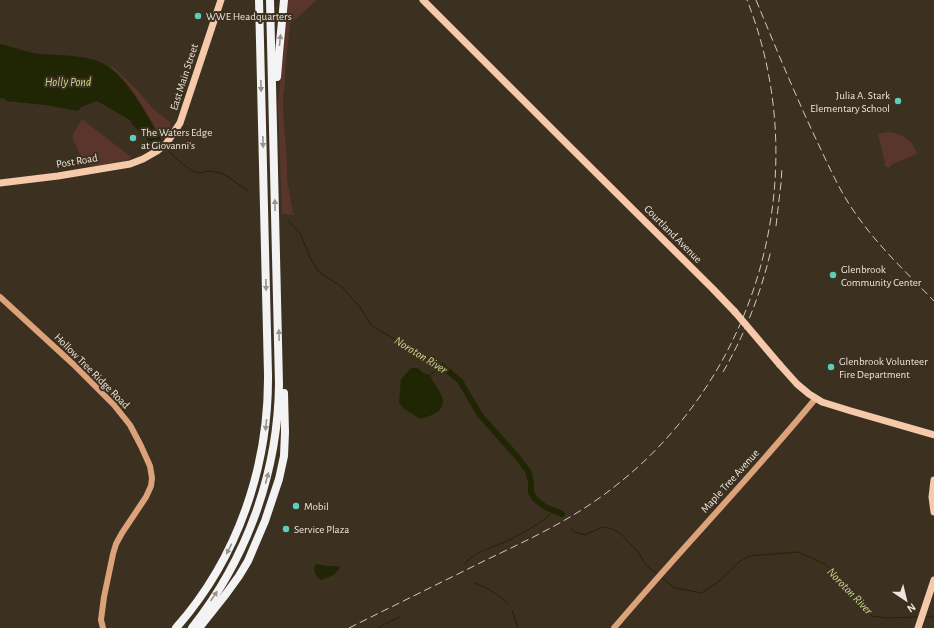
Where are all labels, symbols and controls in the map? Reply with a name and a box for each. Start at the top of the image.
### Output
marker: WWE Headquarters [193,11,203,21]
place label: WWE Headquarters [206,11,292,22]
one-way arrow [277,34,283,46]
street label: East Main Street [168,42,200,112]
water label: Holly Pond [45,76,92,88]
one-way arrow [258,80,265,92]
place label: Julia A. Stark Elementary School [810,90,890,114]
marker: Julia A. Stark Elementary School [893,96,903,106]
place label: The Waters Edge at Giovanni's [141,127,212,151]
marker: The Waters Edge at Giovanni's [128,133,138,143]
one-way arrow [260,136,266,149]
street label: Post Road [55,152,99,170]
one-way arrow [272,199,279,211]
street label: Courtland Avenue [642,203,704,265]
place label: Glenbrook Community Center [841,264,922,288]
marker: Glenbrook Community Center [828,270,838,280]
one-way arrow [263,279,269,292]
one-way arrow [275,329,282,341]
street label: Hollow Tree Ridge Road [52,331,132,411]
water label: Noroton River [393,334,450,376]
place label: Glenbrook Volunteer Fire Department [839,356,928,380]
marker: Glenbrook Volunteer Fire Department [826,362,836,372]
one-way arrow [262,419,269,431]
street label: Maple Tree Avenue [699,447,761,515]
one-way arrow [264,472,270,484]
marker: Mobil [291,501,301,511]
place label: Mobil [304,501,329,512]
marker: Service Plaza [281,524,291,534]
place label: Service Plaza [294,524,349,535]
one-way arrow [226,543,232,555]
water label: Noroton River [825,565,876,617]
north arrow [886,580,926,620]
one-way arrow [210,591,218,601]
text: N [905,601,918,614]

